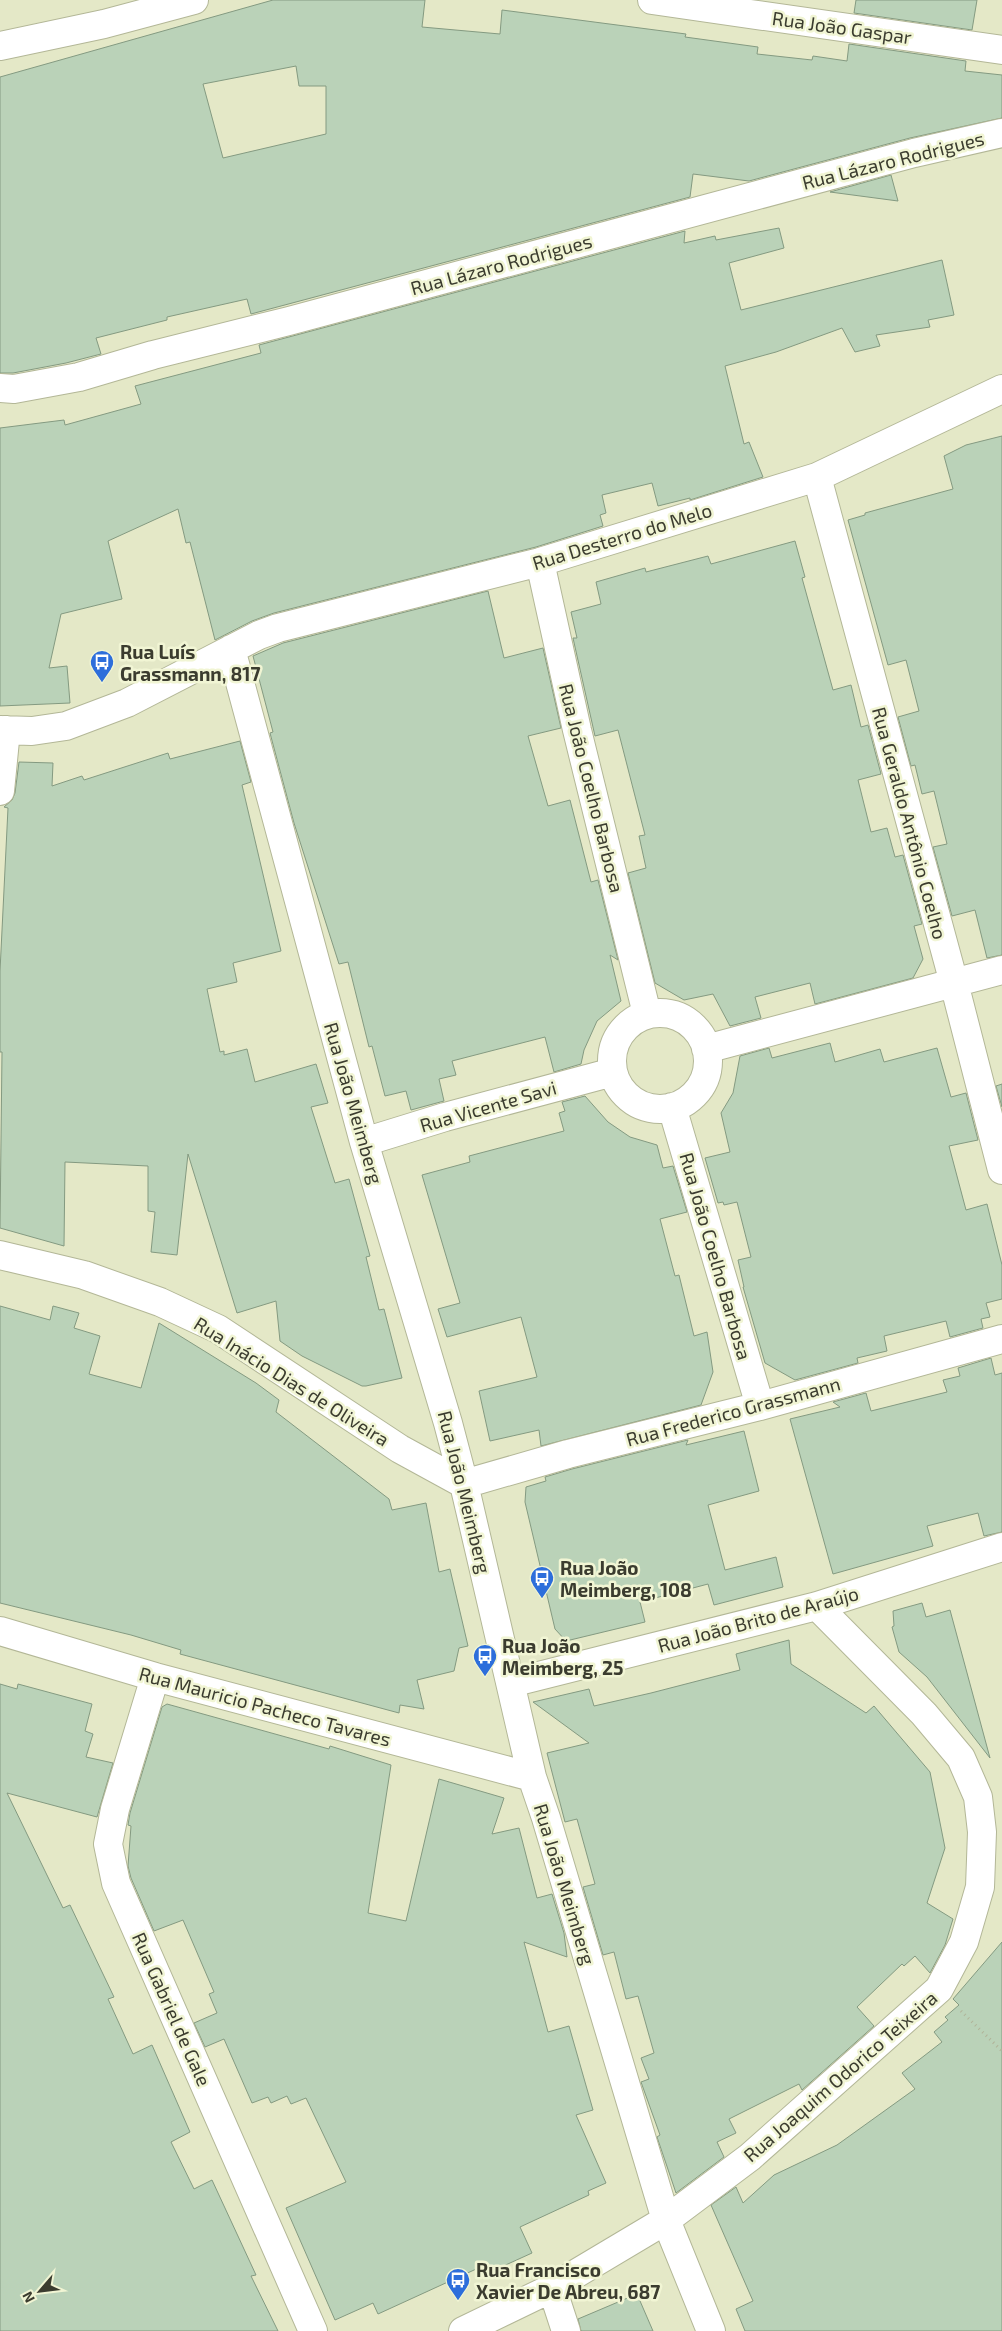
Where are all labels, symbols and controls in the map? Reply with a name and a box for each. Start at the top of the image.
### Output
street label: Rua João Gaspar [771,6,914,48]
street label: Rua Lázaro Rodrigues [800,126,986,194]
street label: Rua Lázaro Rodrigues [408,229,594,299]
street label: Rua Desterro do Melo [530,498,714,574]
place label: Rua Luís Grassmann, 817 [120,640,261,685]
bus stop icon: Rua Luís Grassmann, 817 [89,649,115,683]
street label: Rua João Coelho Barbosa [555,681,629,895]
street label: Rua Geraldo Antônio Coelho [868,704,952,942]
street label: Rua João Meimberg [320,1020,388,1187]
street label: Rua Vicente Savi [417,1076,559,1136]
street label: Rua João Coelho Barbosa [675,1150,757,1362]
street label: Rua Inácio Dias de Oliveira [190,1311,394,1451]
street label: Rua Frederico Grassmann [623,1371,843,1451]
street label: Rua João Meimberg [434,1408,496,1576]
place label: Rua João Meimberg, 108 [560,1556,692,1601]
bus stop icon: Rua João Meimberg, 108 [529,1565,555,1599]
street label: Rua João Brito de Araújo [655,1581,861,1657]
place label: Rua João Meimberg, 25 [502,1634,623,1679]
bus stop icon: Rua João Meimberg, 25 [472,1643,498,1677]
street label: Rua Mauricio Pacheco Tavares [137,1661,393,1751]
street label: Rua João Meimberg [530,1801,601,1968]
street label: Rua Gabriel de Gale [128,1929,216,2089]
street label: Rua Joaquim Odorico Teixeira [739,1986,941,2166]
place label: Rua Francisco Xavier De Abreu, 687 [476,2258,660,2303]
north arrow [15,2266,65,2316]
bus stop icon: Rua Francisco Xavier De Abreu, 687 [445,2267,471,2301]
text: N [18,2289,38,2306]

